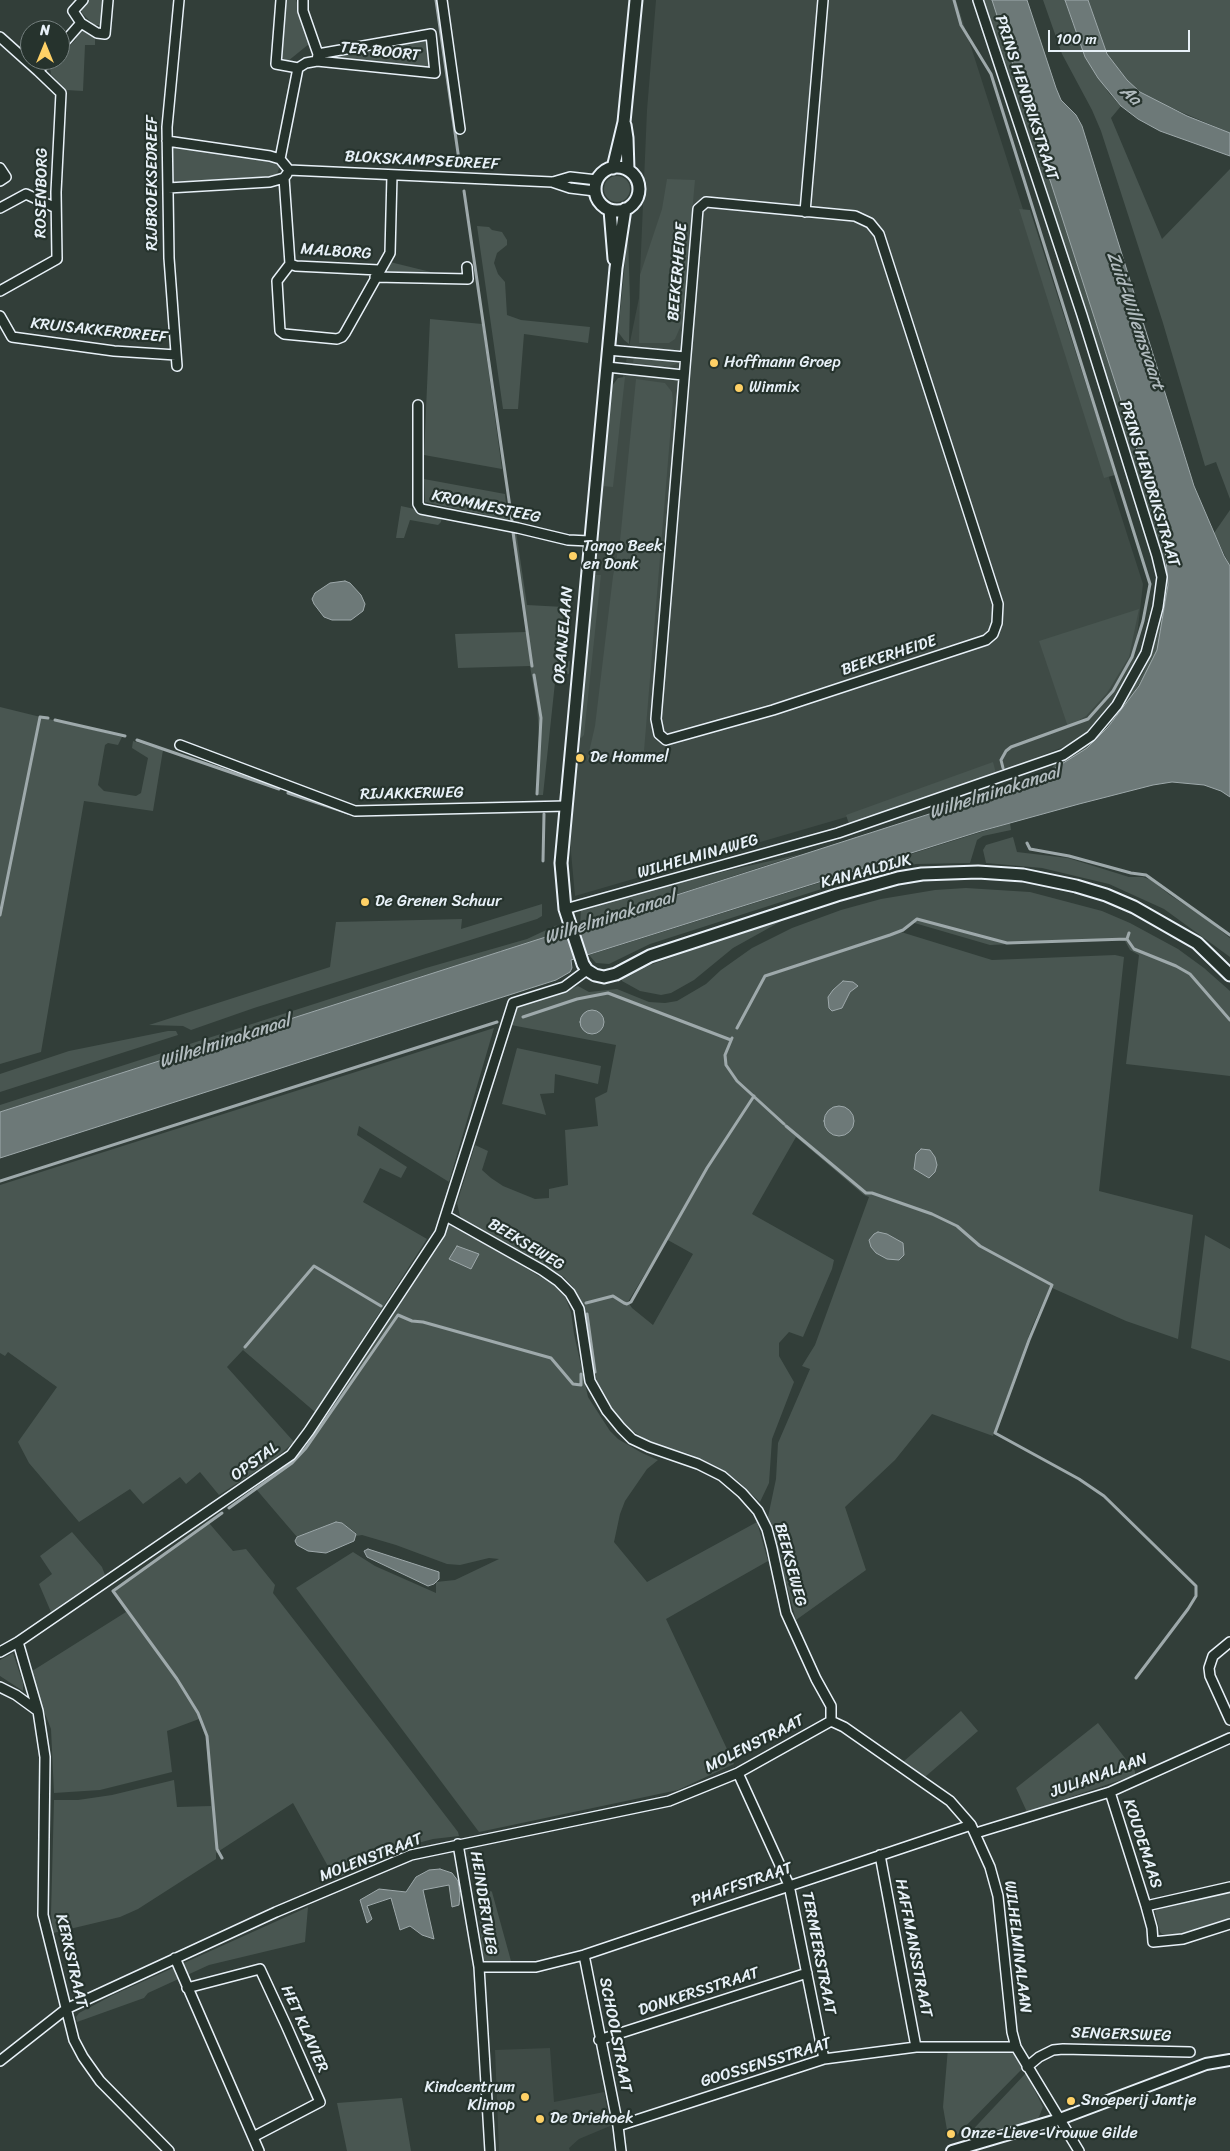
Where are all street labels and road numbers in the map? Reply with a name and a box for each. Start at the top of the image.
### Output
street label: PRINS HENDRIKSTRAAT [990,13,1062,183]
street label: TER BOORT [339,38,421,66]
street label: RIJBROEKSEDREEF [143,115,163,251]
street label: BLOKSKAMPSEDREEF [344,147,500,175]
street label: ROSENBORG [32,148,52,238]
street label: BEEKERHEIDE [664,222,692,322]
street label: MALBORG [300,240,372,264]
street label: KRUISAKKERDREEF [30,314,168,348]
street label: PRINS HENDRIKSTRAAT [1115,399,1183,569]
street label: KROMMESTEEG [430,486,542,528]
street label: ORANJELAAN [550,586,578,684]
street label: BEEKERHEIDE [839,632,939,680]
street label: RIJAKKERWEG [360,783,464,805]
street label: WILHELMINAWEG [635,831,761,883]
street label: KANAALDIJK [819,851,913,893]
street label: BEEKSEWEG [484,1215,568,1275]
street label: OPSTAL [228,1438,282,1486]
street label: BEEKSEWEG [770,1521,810,1609]
street label: MOLENSTRAAT [702,1711,808,1777]
street label: JULIANALAAN [1048,1750,1150,1802]
street label: KOUDEMAAS [1119,1797,1165,1891]
street label: MOLENSTRAAT [317,1830,425,1886]
street label: HEINDERTWEG [465,1850,501,1956]
street label: PHAFFSTRAAT [689,1859,795,1911]
street label: HAFFMANSSTRAAT [890,1877,936,2019]
street label: WILHELMINALAAN [999,1880,1035,2014]
street label: TERMEERSTRAAT [797,1890,839,2016]
street label: KERKSTRAAT [51,1912,91,2010]
street label: DONKERSSTRAAT [636,1963,762,2021]
street label: SCHOOLSTRAAT [594,1976,636,2094]
street label: HET KLAVIER [276,1982,332,2076]
street label: SENGERSWEG [1070,2024,1172,2046]
street label: GOOSSENSSTRAAT [699,2034,833,2092]

